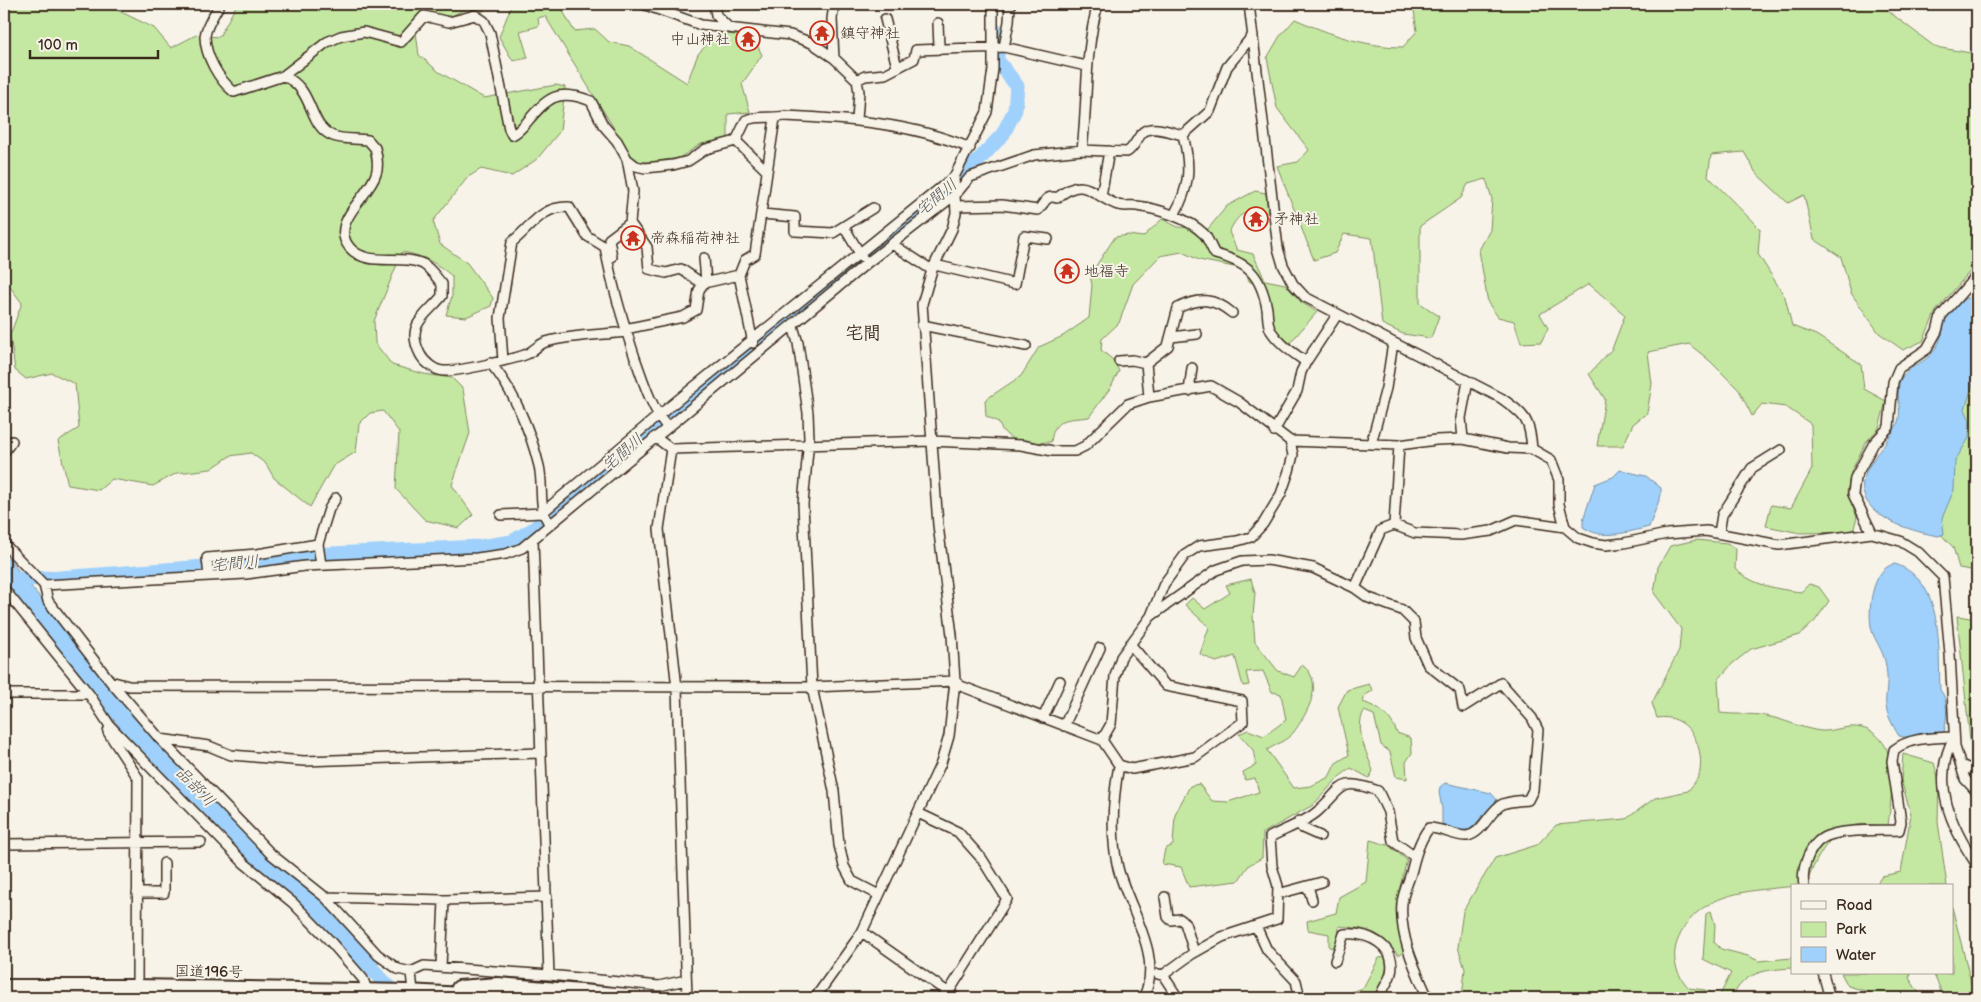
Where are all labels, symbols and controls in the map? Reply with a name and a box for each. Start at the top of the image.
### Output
temple icon: 鎮守神社 [809,20,835,46]
place label: 鎮守神社 [840,24,900,43]
temple icon: 中山神社 [735,26,761,52]
scale bar [30,28,158,60]
place label: 中山神社 [670,30,730,49]
text: 100 m [38,36,78,55]
water label: 宅間川 [913,175,961,221]
temple icon: 矛神社 [1243,206,1269,232]
place label: 矛神社 [1274,210,1319,229]
temple icon: 帝森稲荷神社 [620,225,646,251]
place label: 帝森稲荷神社 [650,229,740,248]
temple icon: 地福寺 [1054,258,1080,284]
place label: 地福寺 [1084,262,1129,281]
district label: 宅間 [845,323,881,344]
water label: 宅間川 [599,430,647,476]
water label: 宅間川 [210,552,260,576]
water label: 品部川 [171,763,219,811]
legend [1791,884,1954,974]
text: Road [1836,896,1872,915]
text: Park [1836,920,1867,939]
text: Water [1836,946,1876,965]
street label: 国道196号 [175,962,243,982]

